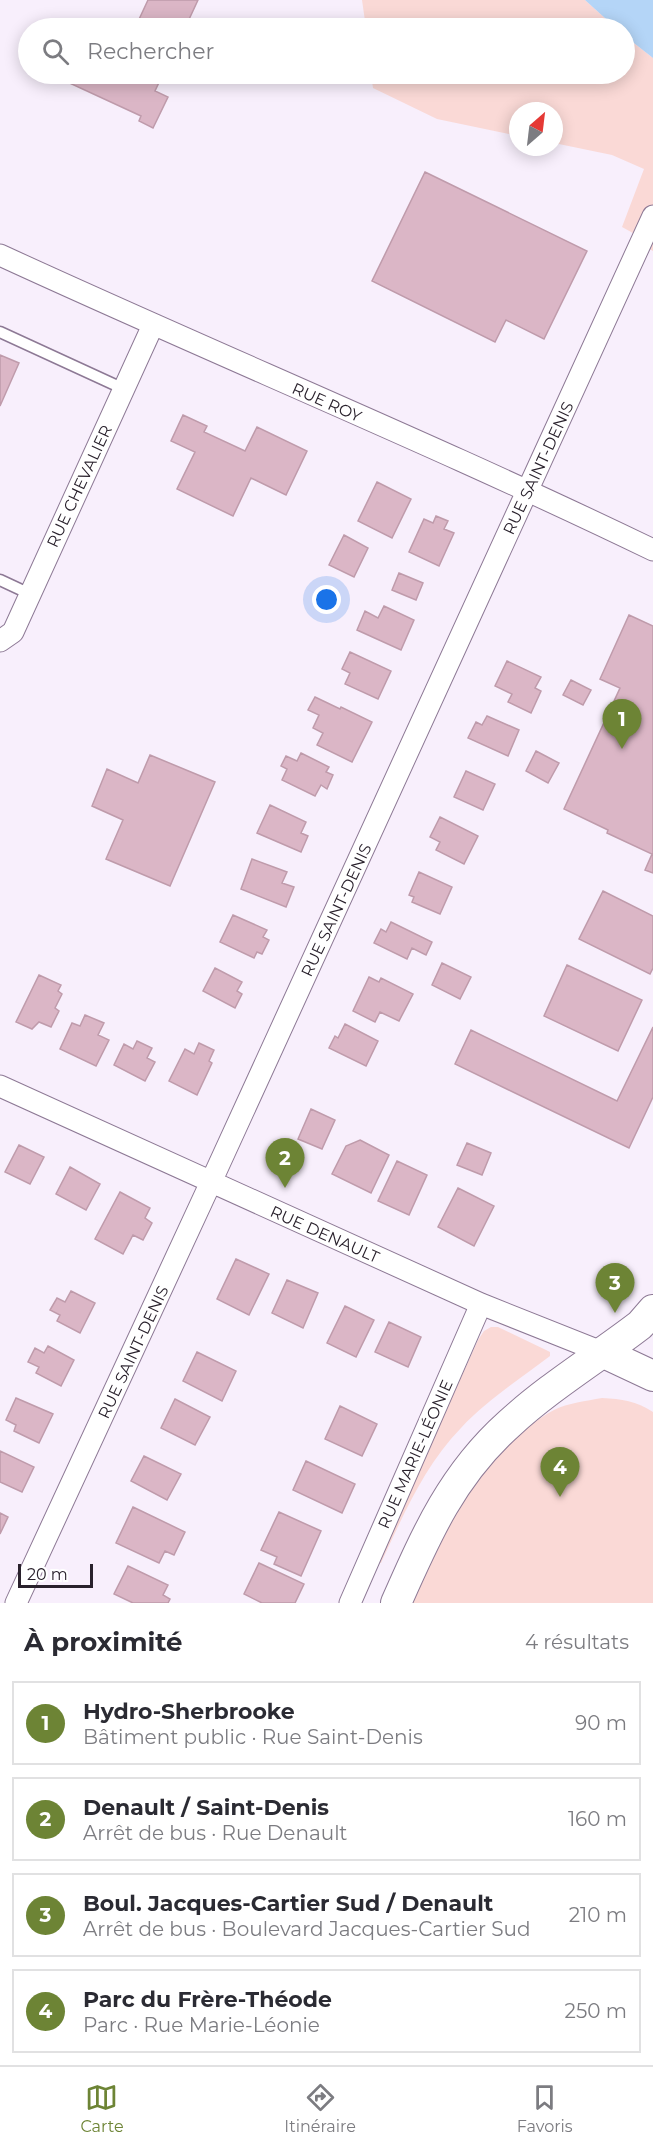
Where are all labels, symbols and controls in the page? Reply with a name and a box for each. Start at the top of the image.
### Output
search box [18,18,635,84]
icon: search [39,35,72,68]
text: Rechercher [87,38,214,65]
north arrow [509,102,563,156]
street label: RUE ROY [289,379,365,426]
street label: RUE SAINT-DENIS [499,398,578,538]
street label: RUE CHEVALIER [43,422,116,550]
your location [312,585,341,614]
pin: 1 [602,700,642,749]
street label: RUE SAINT-DENIS [297,840,376,980]
pin: 2 [266,1138,304,1188]
street label: RUE DENAULT [267,1202,383,1267]
pin: 3 [596,1264,634,1313]
street label: RUE SAINT-DENIS [94,1282,173,1422]
street label: RUE MARIE-LÉONIE [374,1377,457,1532]
pin: 4 [540,1448,580,1497]
scale bar [18,1561,93,1588]
text: 20 m [27,1565,68,1584]
text: À proximité [24,1626,183,1658]
text: 4 résultats [525,1630,629,1654]
text: Hydro-Sherbrooke [83,1698,295,1725]
text: 1 [42,1711,49,1735]
text: 90 m [575,1711,627,1735]
text: Bâtiment public · Rue Saint-Denis [83,1725,423,1749]
text: Denault / Saint-Denis [83,1794,329,1821]
text: 2 [40,1807,51,1831]
text: 160 m [568,1807,627,1831]
text: Arrêt de bus · Rue Denault [83,1821,347,1845]
text: Boul. Jacques-Cartier Sud / Denault [83,1890,493,1917]
text: 3 [40,1903,51,1927]
text: 210 m [569,1903,627,1927]
text: Arrêt de bus · Boulevard Jacques-Cartier Sud [83,1917,531,1941]
text: Parc du Frère-Théode [83,1986,332,2013]
text: 4 [39,1999,52,2023]
text: 250 m [565,1999,627,2023]
text: Parc · Rue Marie-Léonie [83,2013,320,2037]
tab: Carte [80,2081,124,2136]
tab: Itinéraire [284,2081,356,2136]
tab: Favoris [517,2081,573,2136]

